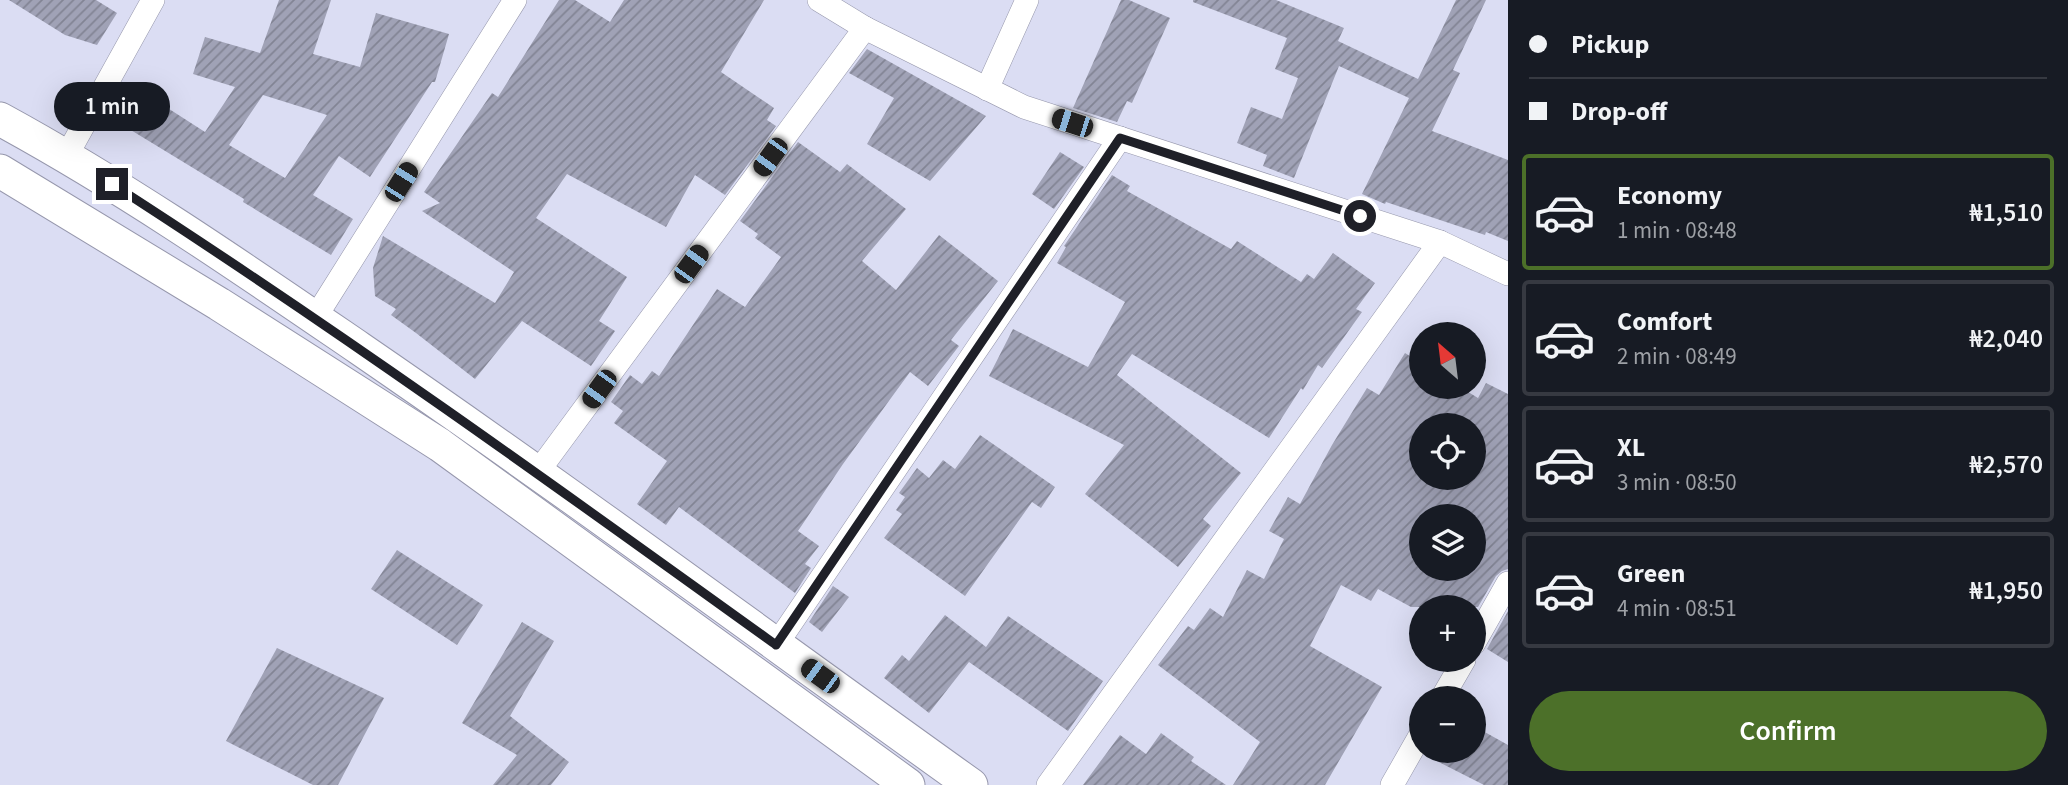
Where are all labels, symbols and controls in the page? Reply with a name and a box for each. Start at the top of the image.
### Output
text: Pickup [1571,26,1649,63]
callout: 1 min [54,82,170,132]
text: 1 min [85,90,139,123]
text: Drop-off [1571,93,1667,130]
car [1049,107,1096,139]
car [750,134,791,180]
car [381,159,422,205]
route end [96,168,128,200]
text: Economy [1617,177,1722,214]
icon: car [1533,181,1596,244]
text: ₦1,510 [1969,194,2043,231]
route start [1344,200,1376,232]
text: 1 min · 08:48 [1617,214,1737,247]
car [671,241,712,287]
text: Comfort [1617,303,1712,340]
icon: car [1533,307,1596,370]
text: ₦2,040 [1969,320,2043,357]
north arrow [1409,322,1486,399]
map controls [1409,322,1486,763]
text: 2 min · 08:49 [1617,340,1737,373]
car [579,366,620,412]
button: locate [1409,413,1486,490]
text: XL [1617,429,1645,466]
icon: car [1533,433,1596,496]
text: ₦2,570 [1969,446,2043,483]
text: 3 min · 08:50 [1617,466,1737,499]
button: layers [1409,504,1486,581]
text: Green [1617,555,1685,592]
icon: car [1533,559,1596,622]
text: ₦1,950 [1969,572,2043,609]
text: 4 min · 08:51 [1617,592,1737,625]
button: + [1409,595,1486,672]
car [797,655,844,697]
button: − [1409,686,1486,763]
button: Confirm [1529,691,2047,771]

